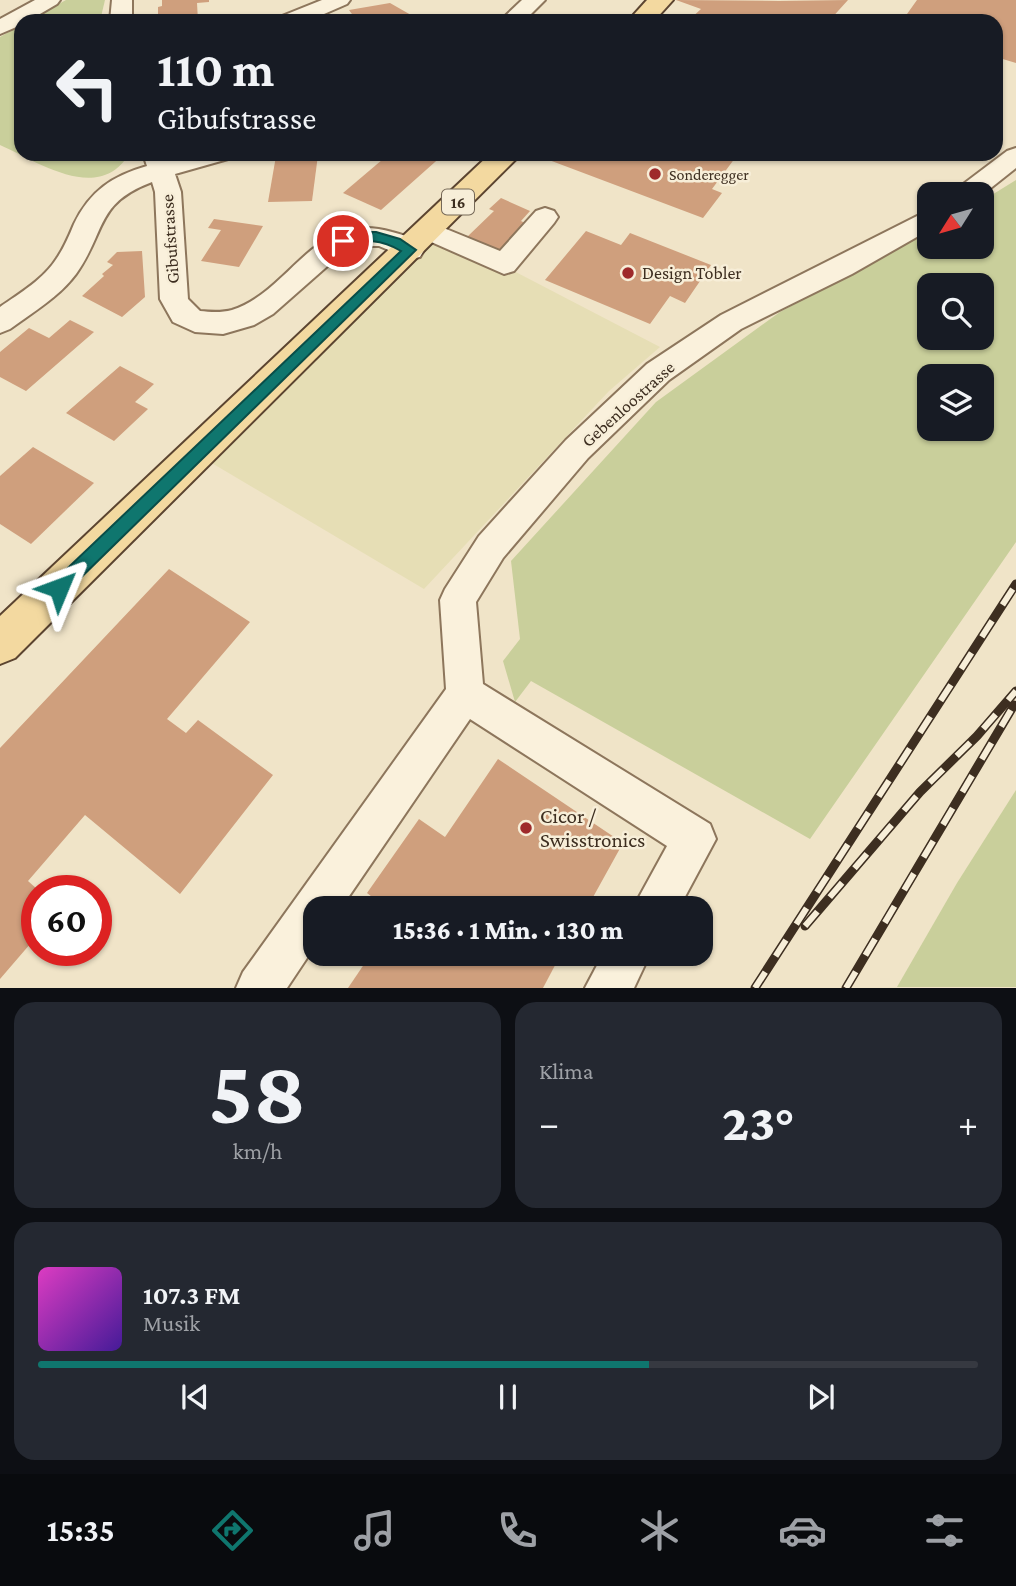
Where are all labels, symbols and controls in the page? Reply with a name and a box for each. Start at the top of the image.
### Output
icon: left [42,42,133,133]
text: 110 m [157,42,274,97]
text: Gibufstrasse [157,100,316,136]
marker: Sonderegger [647,166,663,182]
place label: Sonderegger [669,166,749,184]
north arrow [917,182,994,259]
map controls [917,182,994,441]
road number: 16 [442,190,474,214]
street label: Gibufstrasse [157,194,183,284]
pin [313,211,373,271]
icon: arrive [324,222,362,260]
place label: Design Tobler [642,263,742,283]
marker: Design Tobler [620,265,636,281]
button: search [917,273,994,350]
street label: Gebenloostrasse [577,357,679,451]
button: layers [917,364,994,441]
position arrow [22,551,96,625]
place label: Cicor / Swisstronics [540,804,645,852]
marker: Cicor / Swisstronics [518,820,534,836]
speed limit sign: 60 [21,875,112,966]
text: 15:36 · 1 Min. · 130 m [393,916,623,945]
text: 58 [209,1041,306,1143]
text: Klima [539,1058,593,1084]
text: 23° [722,1093,795,1151]
text: − [539,1102,559,1144]
text: + [958,1102,978,1144]
text: km/h [233,1138,282,1164]
text: 107.3 FM [143,1281,240,1310]
text: Musik [143,1310,200,1336]
icon: previous [176,1378,214,1416]
icon: pause [489,1378,527,1416]
icon: next [802,1378,840,1416]
icon: directions [208,1506,257,1555]
icon: music [350,1506,399,1555]
icon: phone [493,1506,542,1555]
icon: climate [635,1506,684,1555]
icon: car [778,1506,827,1555]
icon: filters [920,1506,969,1555]
text: 15:35 [47,1512,115,1548]

